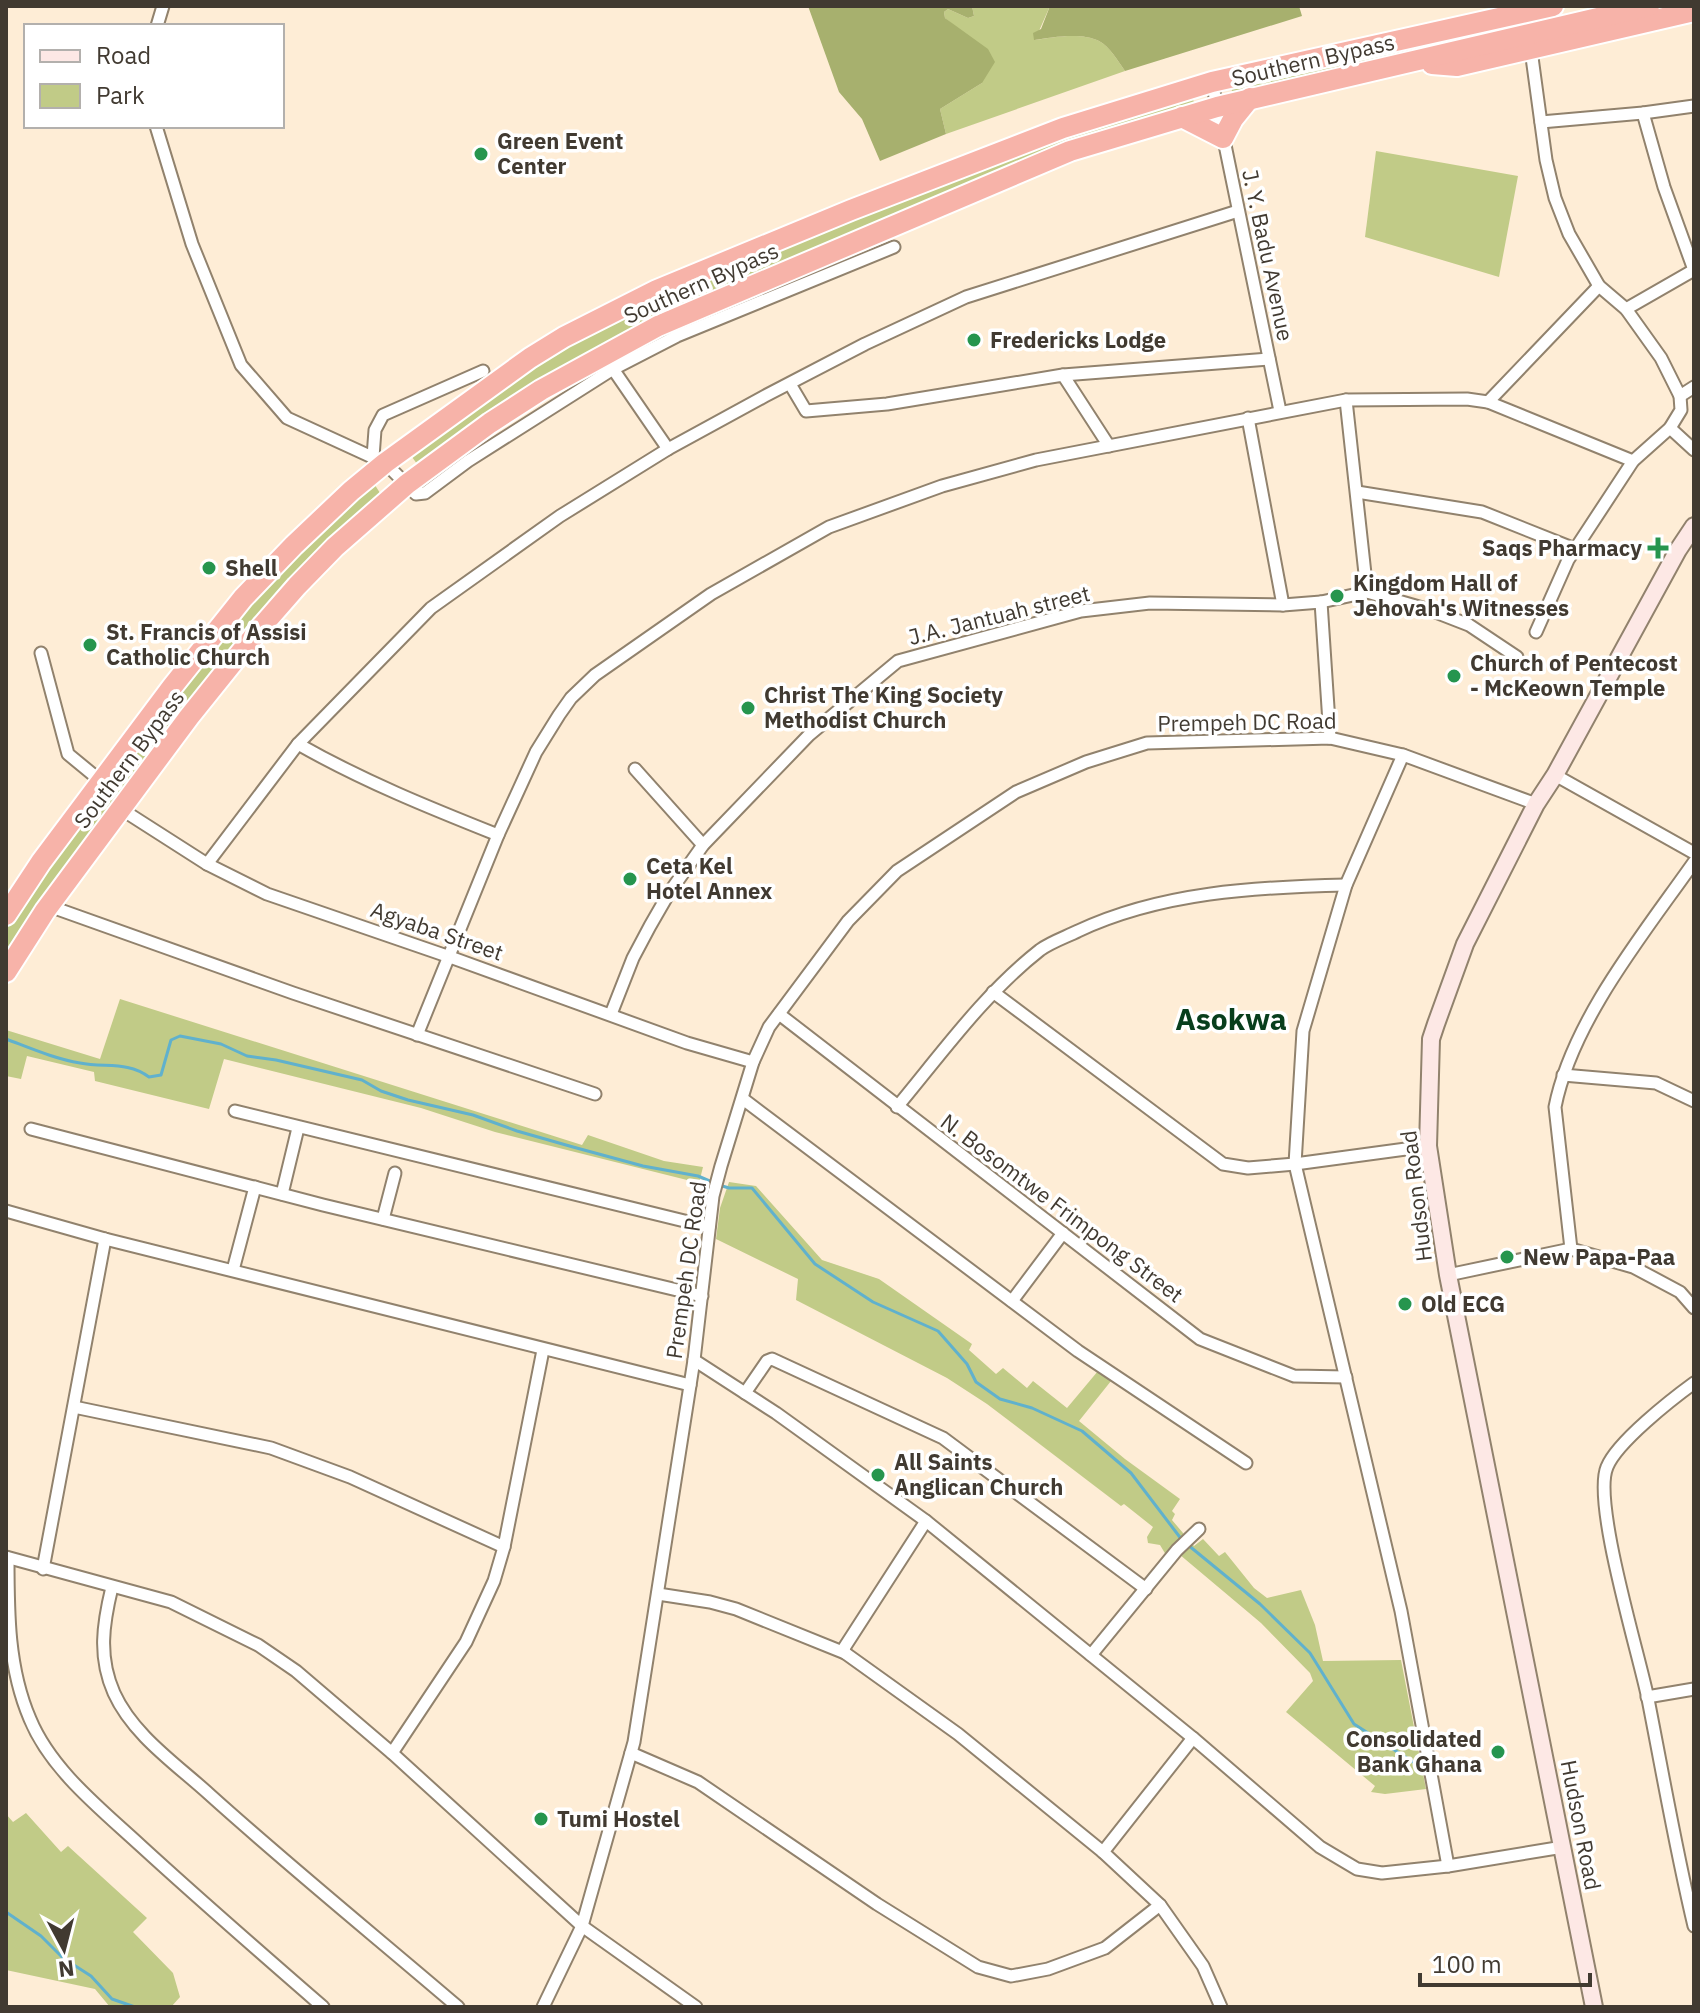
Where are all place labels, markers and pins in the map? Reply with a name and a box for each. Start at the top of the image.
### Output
place label: Green Event Center [497,126,624,180]
marker: Green Event Center [472,145,490,163]
place label: Fredericks Lodge [990,325,1166,354]
marker: Fredericks Lodge [965,331,983,349]
place label: Saqs Pharmacy [1482,533,1642,562]
marker: Saqs Pharmacy [1649,539,1667,557]
place label: Shell [225,553,278,582]
marker: Shell [200,559,218,577]
place label: Kingdom Hall of Jehovah's Witnesses [1353,568,1569,622]
marker: Kingdom Hall of Jehovah's Witnesses [1328,587,1346,605]
place label: St. Francis of Assisi Catholic Church [106,617,307,671]
marker: St. Francis of Assisi Catholic Church [81,636,99,654]
place label: Church of Pentecost - McKeown Temple [1470,648,1678,702]
marker: Church of Pentecost - McKeown Temple [1445,667,1463,685]
place label: Christ The King Society Methodist Church [764,680,1003,734]
marker: Christ The King Society Methodist Church [739,699,757,717]
place label: Ceta Kel Hotel Annex [646,851,772,905]
marker: Ceta Kel Hotel Annex [621,870,639,888]
place label: New Papa-Paa [1523,1242,1675,1271]
marker: New Papa-Paa [1498,1248,1516,1266]
place label: Old ECG [1421,1289,1505,1318]
marker: Old ECG [1396,1295,1414,1313]
place label: All Saints Anglican Church [894,1447,1063,1501]
marker: All Saints Anglican Church [869,1466,887,1484]
place label: Consolidated Bank Ghana [1346,1724,1482,1778]
marker: Consolidated Bank Ghana [1489,1743,1507,1761]
place label: Tumi Hostel [557,1804,680,1833]
marker: Tumi Hostel [532,1810,550,1828]

